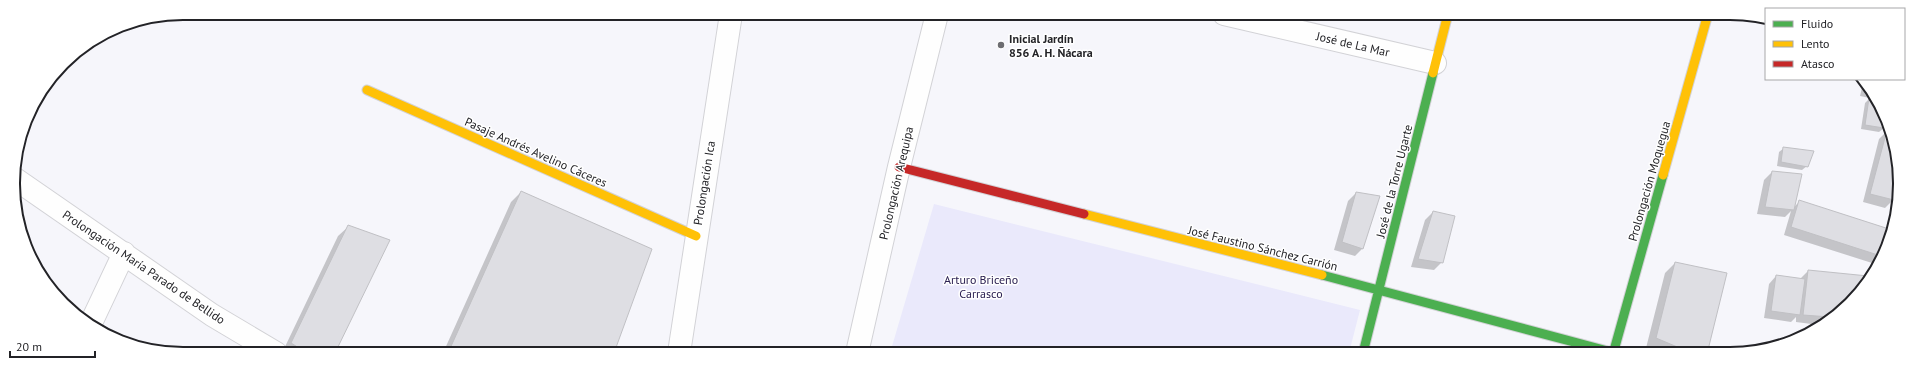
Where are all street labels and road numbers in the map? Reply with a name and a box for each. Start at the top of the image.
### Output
street label: José de La Mar [1314,28,1391,60]
street label: Pasaje Andrés Avelino Cáceres [463,114,609,190]
street label: Prolongación Moquegua [1625,119,1673,243]
street label: José de la Torre Ugarte [1372,123,1415,240]
street label: Prolongación Arequipa [876,125,916,241]
street label: Prolongación Ica [690,140,718,226]
street label: Prolongación María Parado de Bellido [60,207,228,327]
street label: José Faustino Sánchez Carrión [1186,222,1339,274]

